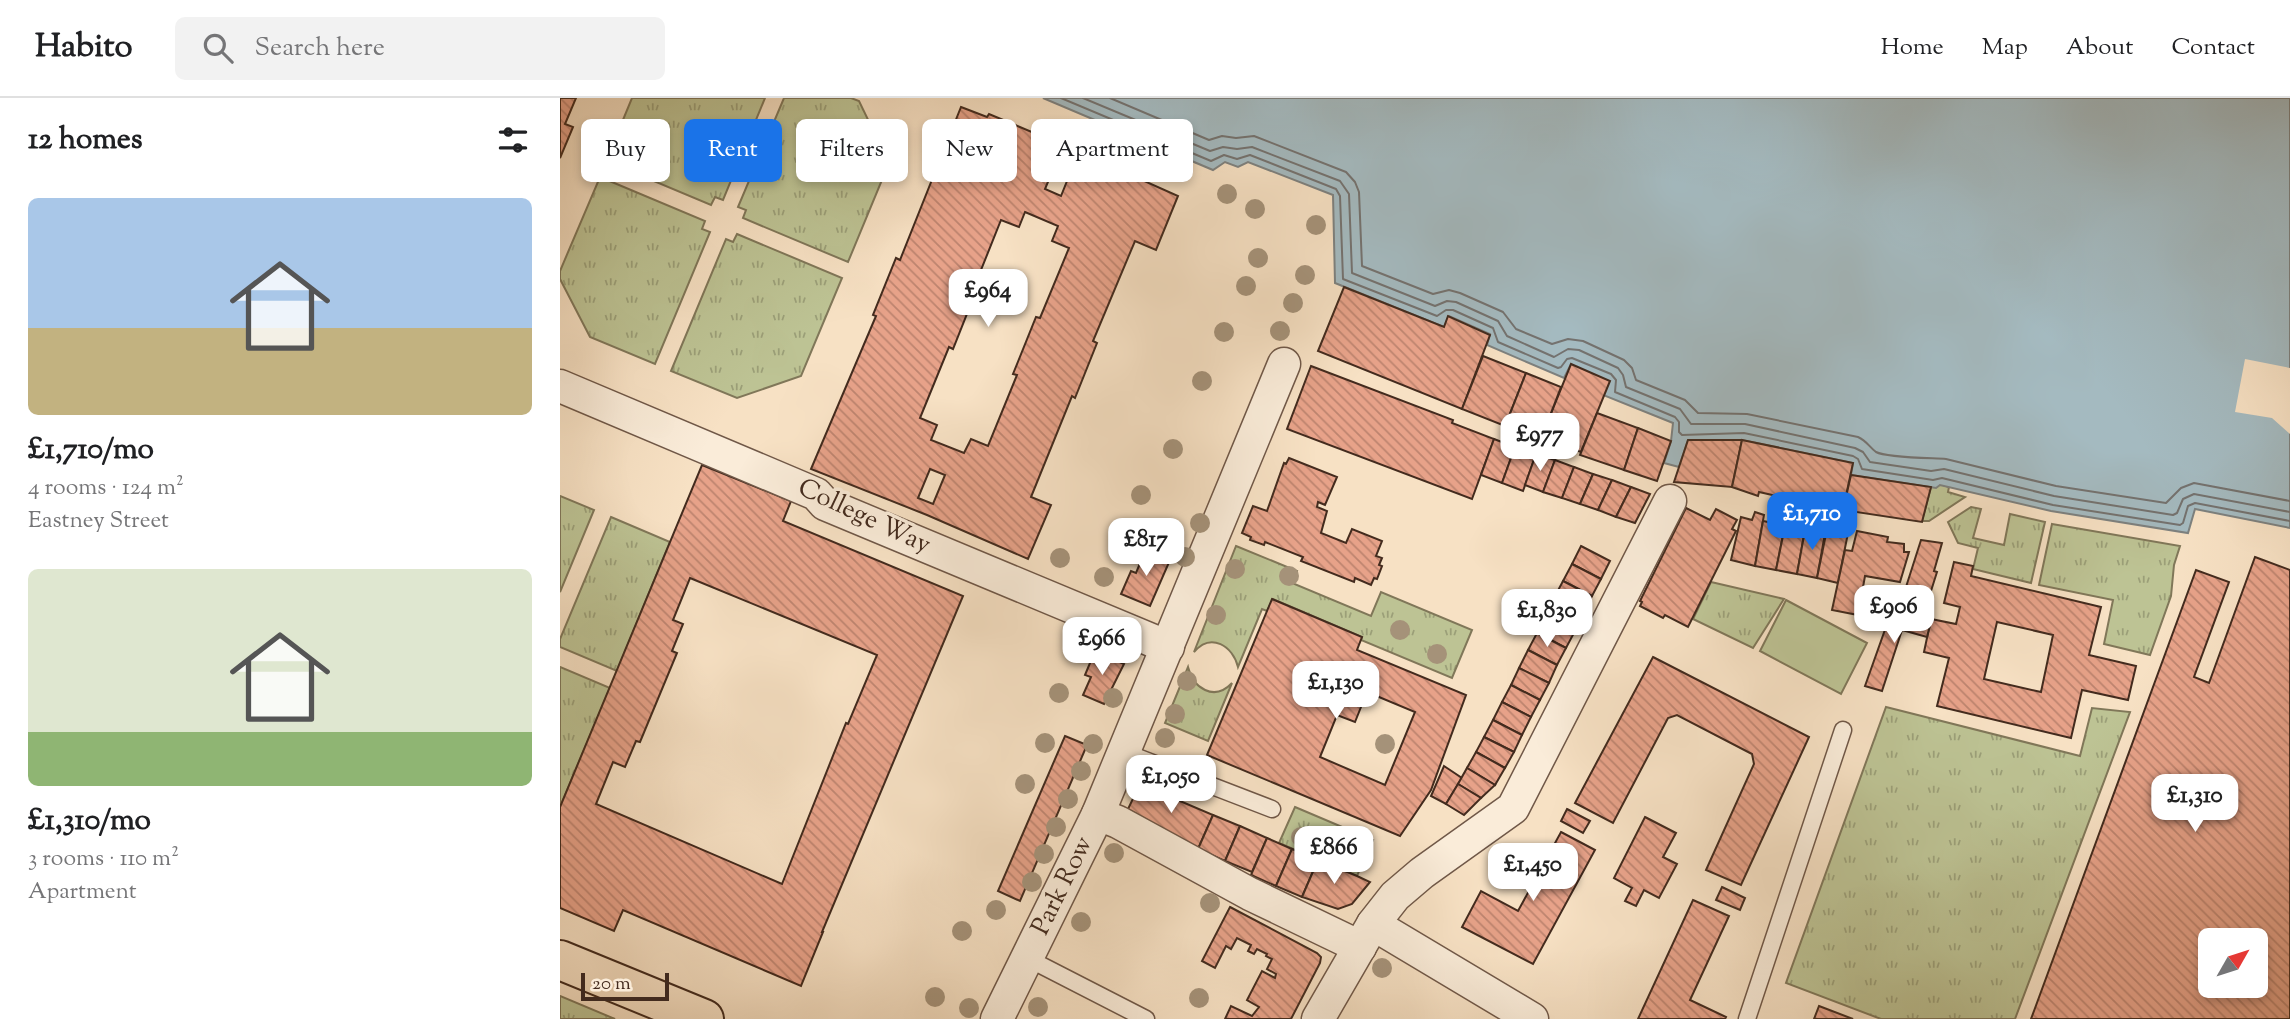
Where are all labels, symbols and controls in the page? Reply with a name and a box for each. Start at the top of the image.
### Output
search box [175,17,665,80]
text: Habito [35,24,133,72]
icon: search [199,29,237,67]
text: Search here [255,30,385,67]
text: Home [1881,31,1944,65]
text: Map [1982,31,2028,65]
text: About [2066,31,2133,65]
text: Contact [2171,31,2255,65]
text: 12 homes [28,119,143,162]
chip: Buy [581,119,670,182]
chip: Rent [684,119,782,182]
chip: Filters [796,119,908,182]
chip: New [922,119,1017,182]
chip: Apartment [1031,119,1193,182]
icon: filters [494,121,532,159]
icon: home [217,243,343,369]
pin: £964 [947,270,1029,329]
text: £964 [965,275,1011,308]
pin: £977 [1499,414,1581,473]
text: £977 [1516,419,1564,452]
text: £1,710/mo [28,429,154,472]
street label: College Way [791,470,937,564]
text: 4 rooms · 124 m² [28,472,184,505]
pin: £1,710 [1755,492,1869,552]
text: £1,710 [1783,498,1841,531]
text: Eastney Street [28,505,169,538]
pin: £817 [1105,518,1187,578]
text: £817 [1124,524,1168,557]
pin: £906 [1853,586,1935,645]
pin: £1,830 [1490,589,1604,649]
text: £906 [1870,591,1918,624]
text: £1,830 [1517,595,1577,628]
icon: home [217,614,343,740]
pin: £966 [1061,618,1143,677]
text: £966 [1079,623,1125,656]
pin: £1,130 [1279,662,1393,721]
text: £1,130 [1308,667,1364,700]
pin: £1,050 [1114,756,1228,815]
text: £1,050 [1142,761,1200,794]
pin: £1,310 [2138,774,2252,834]
text: £1,310 [2167,780,2223,813]
text: £1,310/mo [28,800,151,843]
pin: £866 [1293,826,1375,886]
street label: Park Row [1023,830,1103,942]
text: £866 [1310,832,1358,865]
text: 3 rooms · 110 m² [28,843,179,876]
pin: £1,450 [1476,844,1590,903]
text: £1,450 [1504,849,1562,882]
text: Apartment [28,876,137,909]
north arrow [2198,928,2268,998]
map controls [2198,928,2268,998]
scale bar [581,970,668,1002]
text: 20 m [592,971,631,998]

